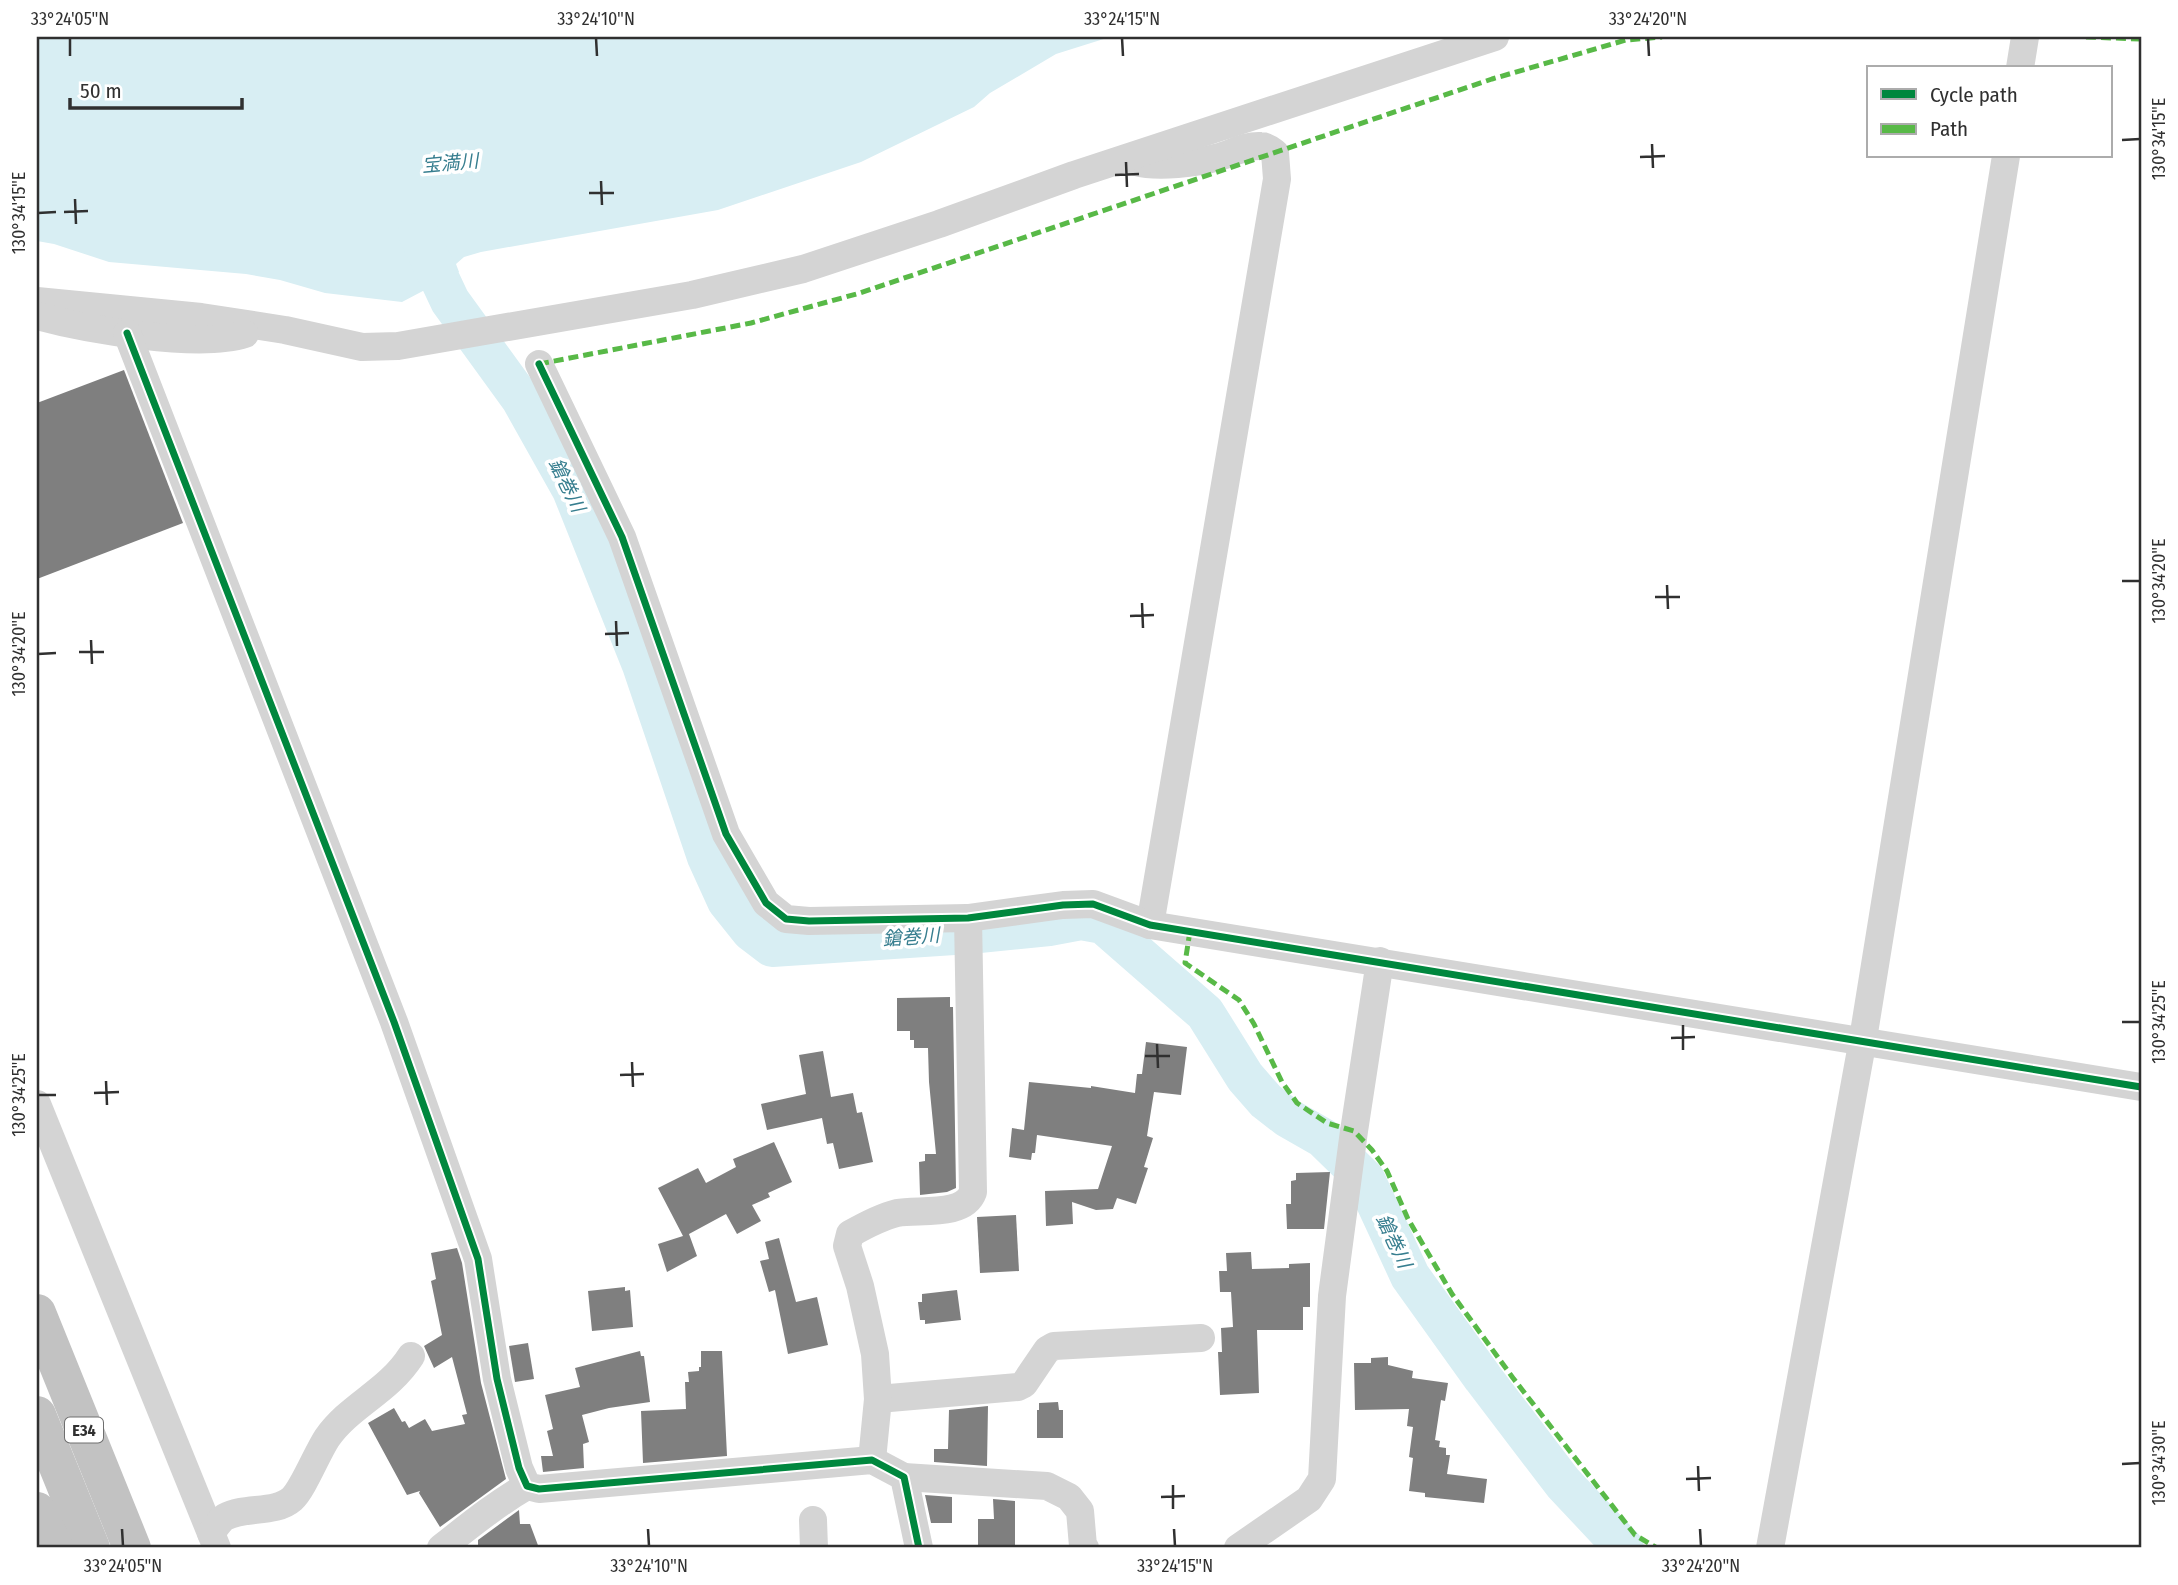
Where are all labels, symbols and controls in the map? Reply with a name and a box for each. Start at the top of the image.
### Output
text: 33°24'05"N [31,8,109,30]
text: 33°24'10"N [557,8,635,30]
text: 33°24'15"N [1084,8,1160,30]
text: 33°24'20"N [1609,8,1687,30]
scale bar [70,66,242,110]
legend [1867,66,2112,158]
text: 50 m [80,78,122,104]
text: Cycle path [1930,82,2018,108]
text: 130°34'15"E [2148,98,2170,180]
text: Path [1930,116,1968,142]
water label: 宝満川 [421,149,481,177]
text: 130°34'15"E [8,172,30,254]
water label: 鎗巻川 [544,454,591,517]
text: 130°34'20"E [2148,539,2170,623]
text: 130°34'20"E [8,612,30,696]
water label: 鎗巻川 [882,923,942,950]
text: 130°34'25"E [2148,980,2170,1064]
text: 130°34'25"E [8,1053,30,1137]
water label: 鎗巻川 [1372,1210,1417,1273]
road number: E34 [65,1418,103,1442]
text: 130°34'30"E [2148,1421,2170,1506]
text: 33°24'05"N [84,1555,162,1577]
text: 33°24'10"N [610,1555,688,1577]
text: 33°24'15"N [1137,1555,1213,1577]
text: 33°24'20"N [1662,1555,1740,1577]

